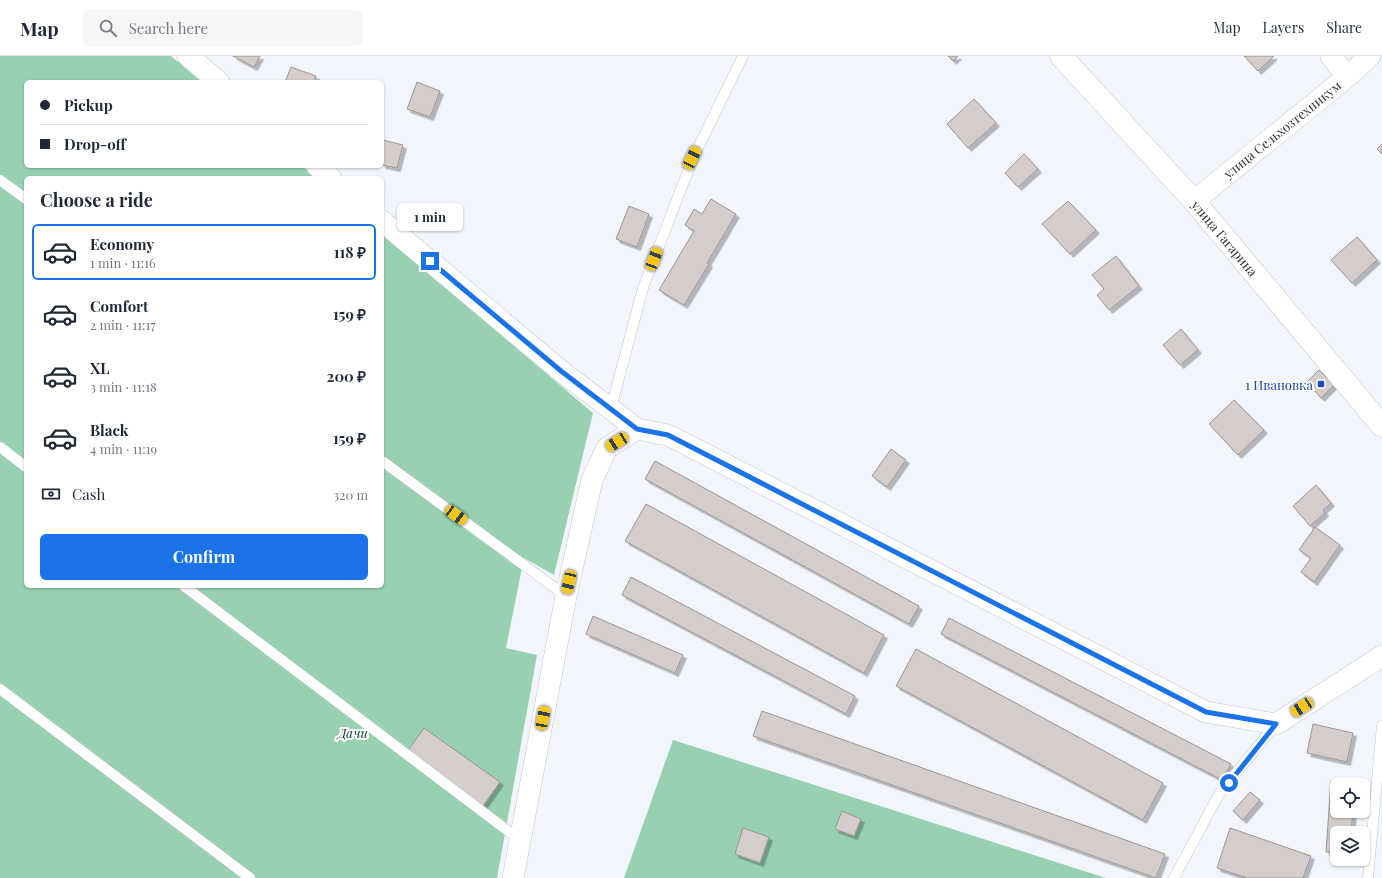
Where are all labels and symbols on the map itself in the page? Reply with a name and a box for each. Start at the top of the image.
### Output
street label: улица Сельхозтехникум [1219,76,1344,182]
car [681,145,703,171]
street label: улица Гагарина [1188,196,1262,280]
callout: 1 min [397,203,463,231]
car [644,246,664,272]
route end [421,252,439,270]
place label: 1 Ивановка [1245,376,1314,393]
marker: 1 Ивановка [1316,379,1326,389]
car [604,431,630,453]
car [443,503,469,527]
car [560,569,578,595]
car [1289,695,1315,719]
car [535,705,551,731]
park label: Дачи [336,724,368,741]
route start [1220,774,1238,792]

